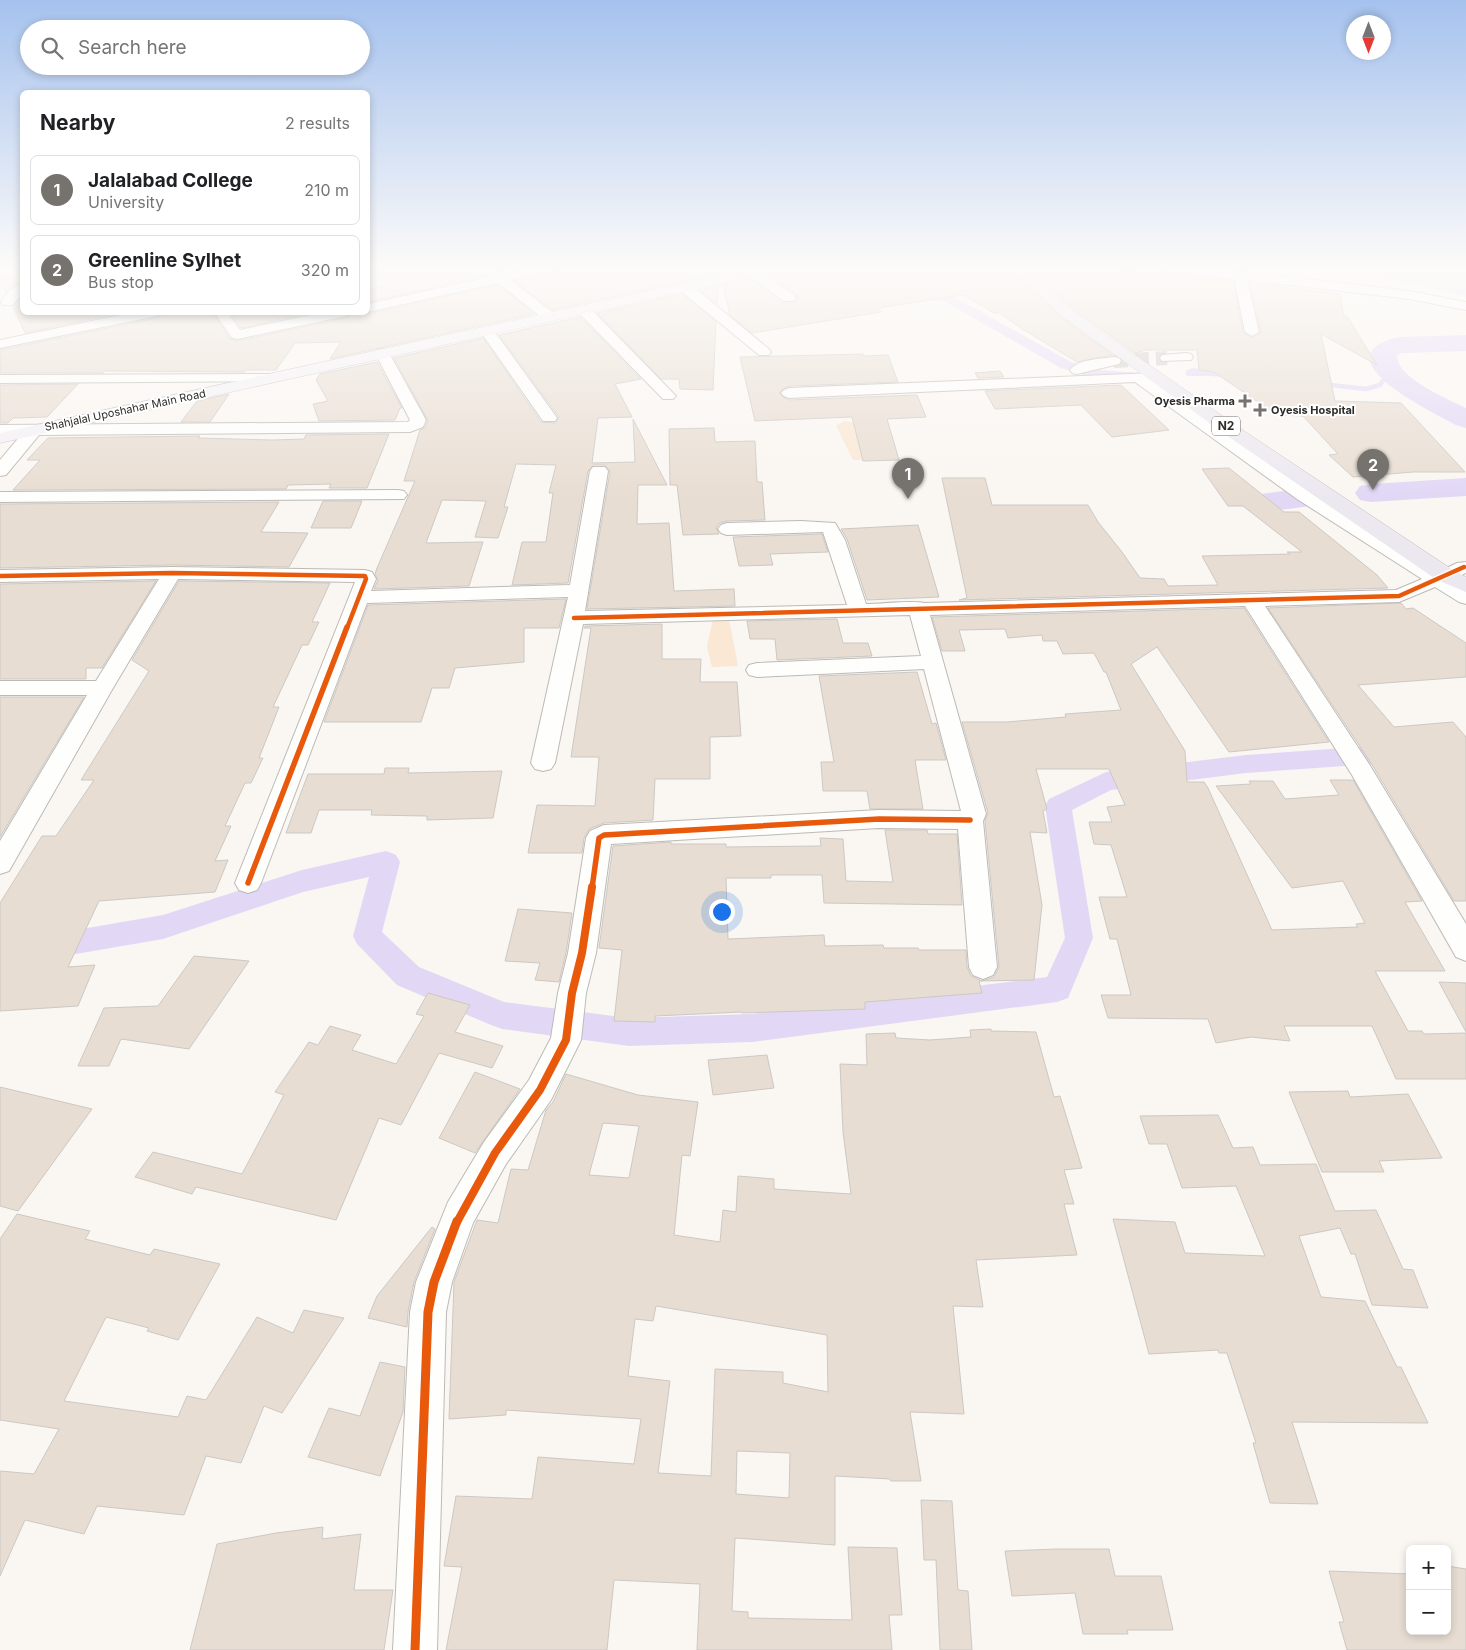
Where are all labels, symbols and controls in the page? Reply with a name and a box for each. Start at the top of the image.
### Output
north arrow [1346,15,1391,60]
search box [20,20,370,75]
icon: search [38,34,66,62]
text: Search here [78,36,187,59]
text: Nearby [40,110,115,135]
text: 2 results [285,113,350,133]
text: Jalalabad College [88,169,253,192]
text: 1 [54,180,60,200]
text: 210 m [304,180,349,200]
text: University [88,192,164,212]
text: Greenline Sylhet [88,249,241,272]
text: 2 [52,260,62,280]
text: 320 m [301,260,349,280]
text: Bus stop [88,272,154,292]
street label: Shahjalal Uposhahar Main Road [43,386,207,434]
place label: Oyesis Pharma [1154,394,1235,408]
marker: Oyesis Pharma [1239,395,1251,407]
marker: Oyesis Hospital [1253,403,1267,417]
place label: Oyesis Hospital [1271,403,1355,417]
road number: N2 [1212,416,1240,436]
pin: 2 [1357,449,1389,490]
pin: 1 [892,458,924,499]
your location [709,899,735,925]
map controls [1406,1545,1451,1635]
button: + [1406,1545,1451,1590]
button: − [1406,1590,1451,1635]

